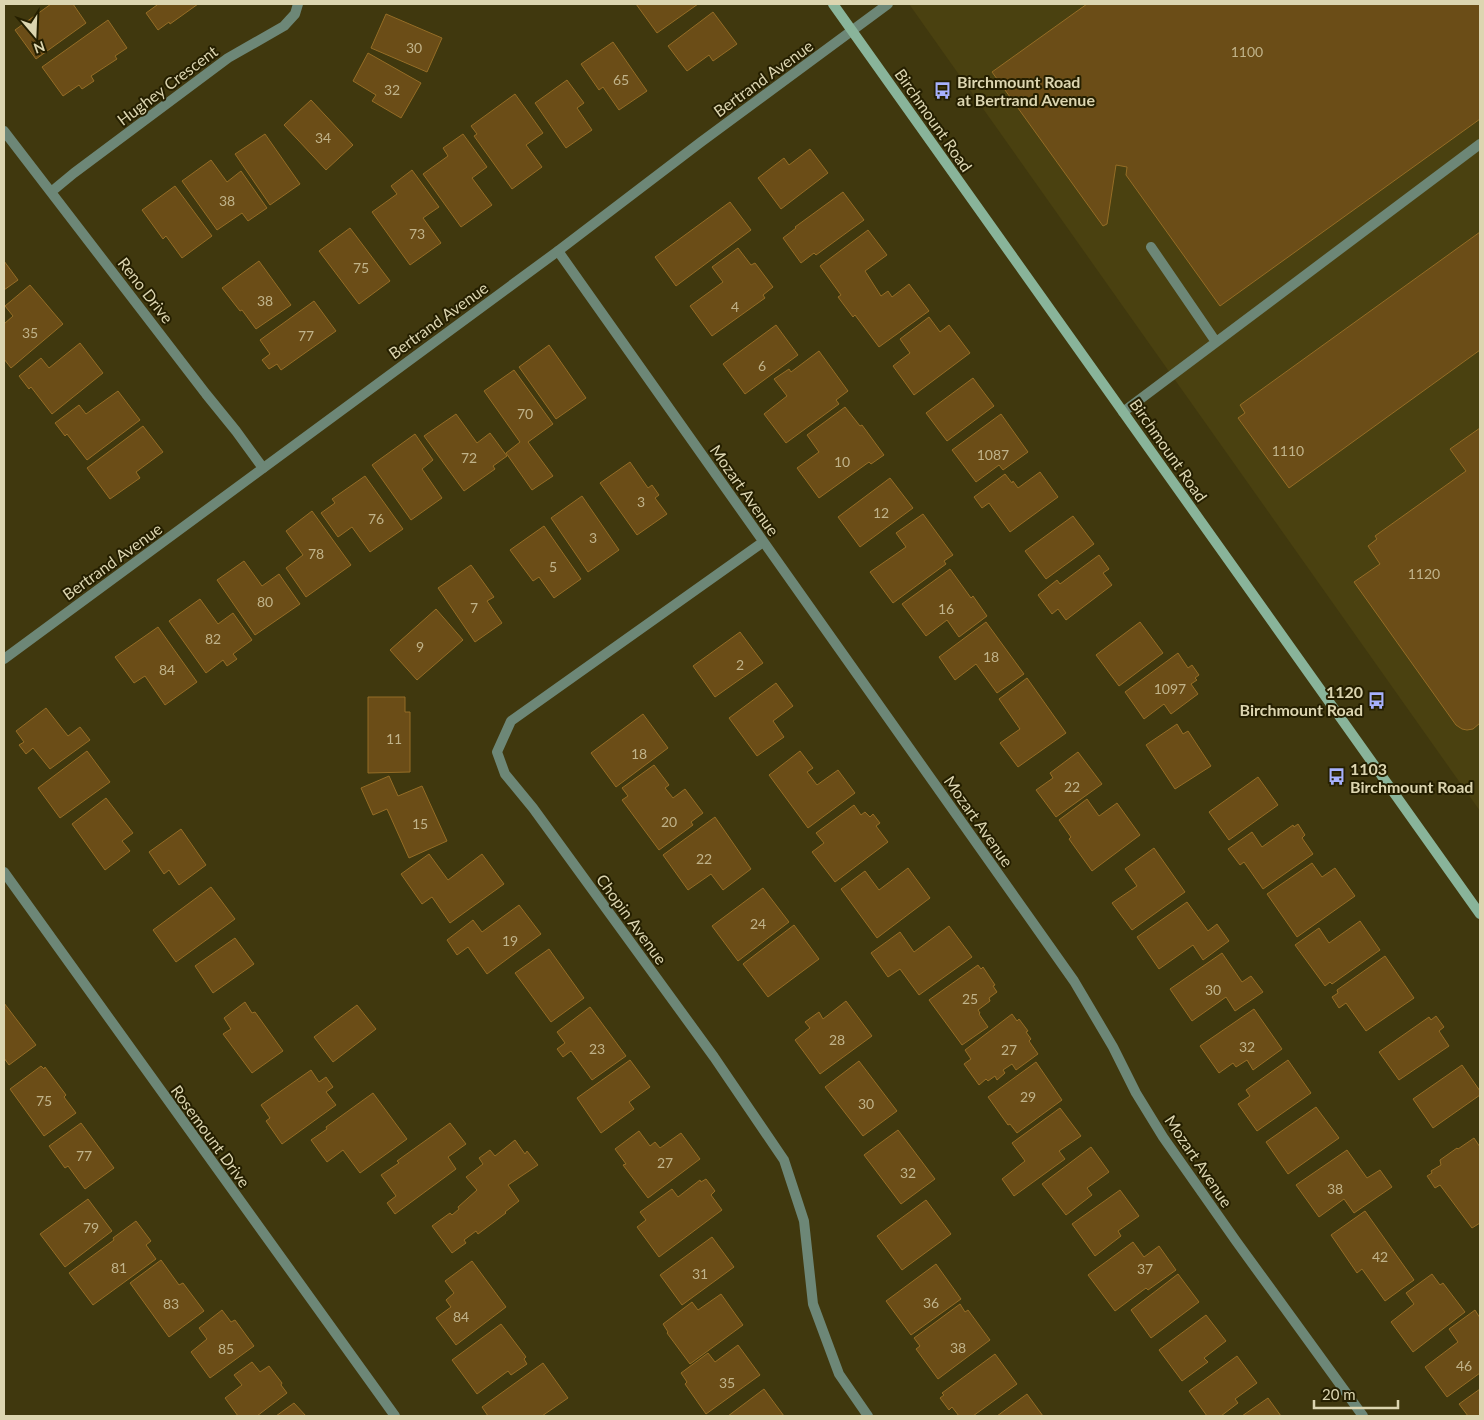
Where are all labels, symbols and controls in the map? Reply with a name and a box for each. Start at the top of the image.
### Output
north arrow [10,10,60,60]
street label: Bertrand Avenue [710,36,816,120]
text: N [32,38,47,58]
house number: 30 [406,39,422,56]
street label: Hughey Crescent [113,41,221,129]
house number: 1100 [1231,43,1263,60]
street label: Birchmount Road [891,65,977,175]
house number: 65 [613,71,629,88]
place label: Birchmount Road at Bertrand Avenue [957,72,1095,109]
bus stop icon: Birchmount Road at Bertrand Avenue [933,80,953,100]
house number: 32 [384,81,400,98]
house number: 34 [315,129,331,146]
house number: 38 [219,192,235,209]
house number: 73 [409,225,425,242]
street label: Reno Drive [114,253,178,327]
house number: 75 [353,259,369,276]
street label: Bertrand Avenue [385,278,491,362]
house number: 38 [257,292,273,309]
house number: 4 [731,298,739,315]
house number: 35 [22,324,38,341]
house number: 77 [298,327,314,344]
house number: 6 [758,357,766,374]
street label: Birchmount Road [1126,395,1212,505]
house number: 70 [517,405,533,422]
street label: Mozart Avenue [707,441,783,539]
house number: 1110 [1272,442,1304,459]
house number: 1087 [977,446,1009,463]
house number: 72 [461,449,477,466]
house number: 10 [834,453,850,470]
house number: 3 [637,493,645,510]
house number: 12 [873,504,889,521]
house number: 76 [368,510,384,527]
street label: Bertrand Avenue [59,519,165,603]
house number: 3 [589,529,597,546]
house number: 78 [308,545,324,562]
house number: 5 [549,558,557,575]
house number: 1120 [1408,565,1440,582]
house number: 80 [257,593,273,610]
house number: 7 [470,599,478,616]
house number: 16 [938,600,954,617]
house number: 82 [205,630,221,647]
house number: 9 [416,638,424,655]
house number: 18 [983,648,999,665]
house number: 2 [736,656,744,673]
house number: 84 [159,661,175,678]
house number: 1097 [1154,680,1186,697]
place label: 1120 Birchmount Road [1240,682,1363,719]
bus stop icon: 1120 Birchmount Road [1367,690,1387,710]
house number: 11 [386,730,402,747]
house number: 18 [631,745,647,762]
place label: 1103 Birchmount Road [1350,759,1473,796]
bus stop icon: 1103 Birchmount Road [1326,767,1346,787]
street label: Mozart Avenue [941,772,1017,870]
house number: 22 [1064,778,1080,795]
house number: 20 [661,813,677,830]
house number: 15 [412,815,428,832]
house number: 22 [696,850,712,867]
street label: Chopin Avenue [593,870,671,968]
house number: 24 [750,915,766,932]
house number: 19 [502,932,518,949]
house number: 30 [1205,981,1221,998]
house number: 25 [962,990,978,1007]
house number: 28 [829,1031,845,1048]
house number: 32 [1239,1038,1255,1055]
house number: 23 [589,1040,605,1057]
house number: 27 [1001,1041,1017,1058]
street label: Rosemount Drive [167,1081,255,1191]
house number: 29 [1020,1088,1036,1105]
house number: 75 [36,1092,52,1109]
house number: 30 [858,1095,874,1112]
street label: Mozart Avenue [1161,1111,1237,1211]
house number: 77 [76,1147,92,1164]
house number: 27 [657,1154,673,1171]
house number: 32 [900,1164,916,1181]
house number: 38 [1327,1180,1343,1197]
house number: 79 [83,1219,99,1236]
house number: 42 [1372,1248,1388,1265]
house number: 81 [111,1259,127,1276]
house number: 37 [1137,1260,1153,1277]
house number: 31 [692,1265,708,1282]
house number: 36 [923,1294,939,1311]
house number: 83 [163,1295,179,1312]
house number: 84 [453,1308,469,1325]
house number: 38 [950,1339,966,1356]
house number: 85 [218,1340,234,1357]
house number: 46 [1456,1357,1472,1374]
house number: 35 [719,1374,735,1391]
scale bar [1314,1378,1398,1410]
text: 20 m [1322,1385,1356,1403]

